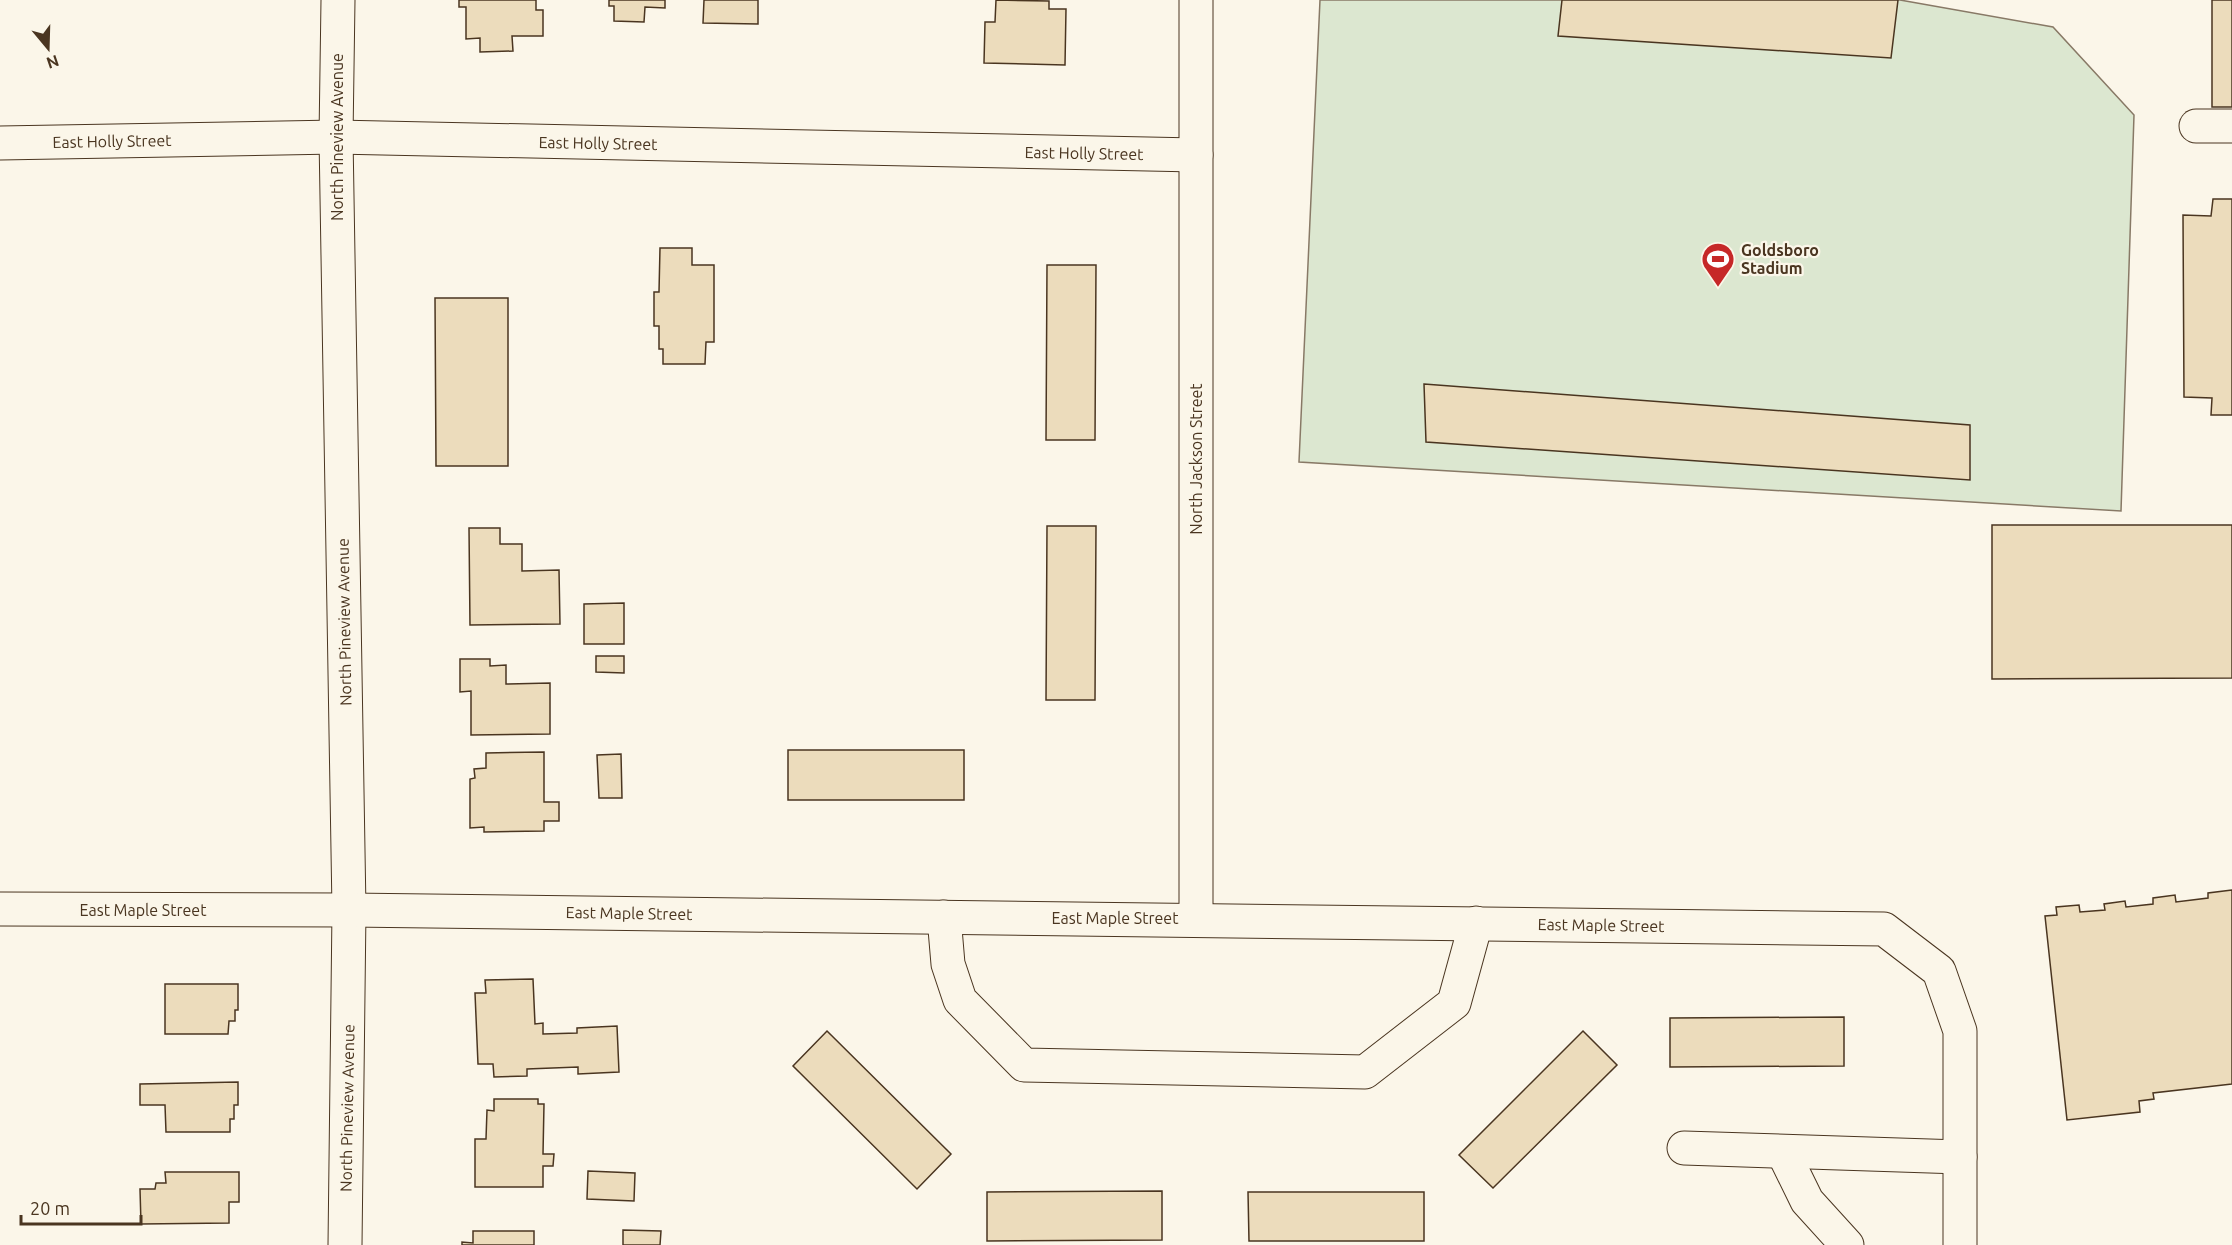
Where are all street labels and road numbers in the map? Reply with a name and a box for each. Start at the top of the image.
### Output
street label: North Pineview Avenue [328,53,346,221]
street label: East Holly Street [52,131,172,151]
street label: East Holly Street [538,133,658,153]
street label: East Holly Street [1024,143,1144,163]
street label: North Jackson Street [1187,383,1205,535]
street label: North Pineview Avenue [334,538,354,706]
street label: East Maple Street [80,901,207,919]
street label: East Maple Street [565,903,693,923]
street label: East Maple Street [1052,909,1179,927]
street label: East Maple Street [1537,915,1665,935]
street label: North Pineview Avenue [337,1024,357,1192]

